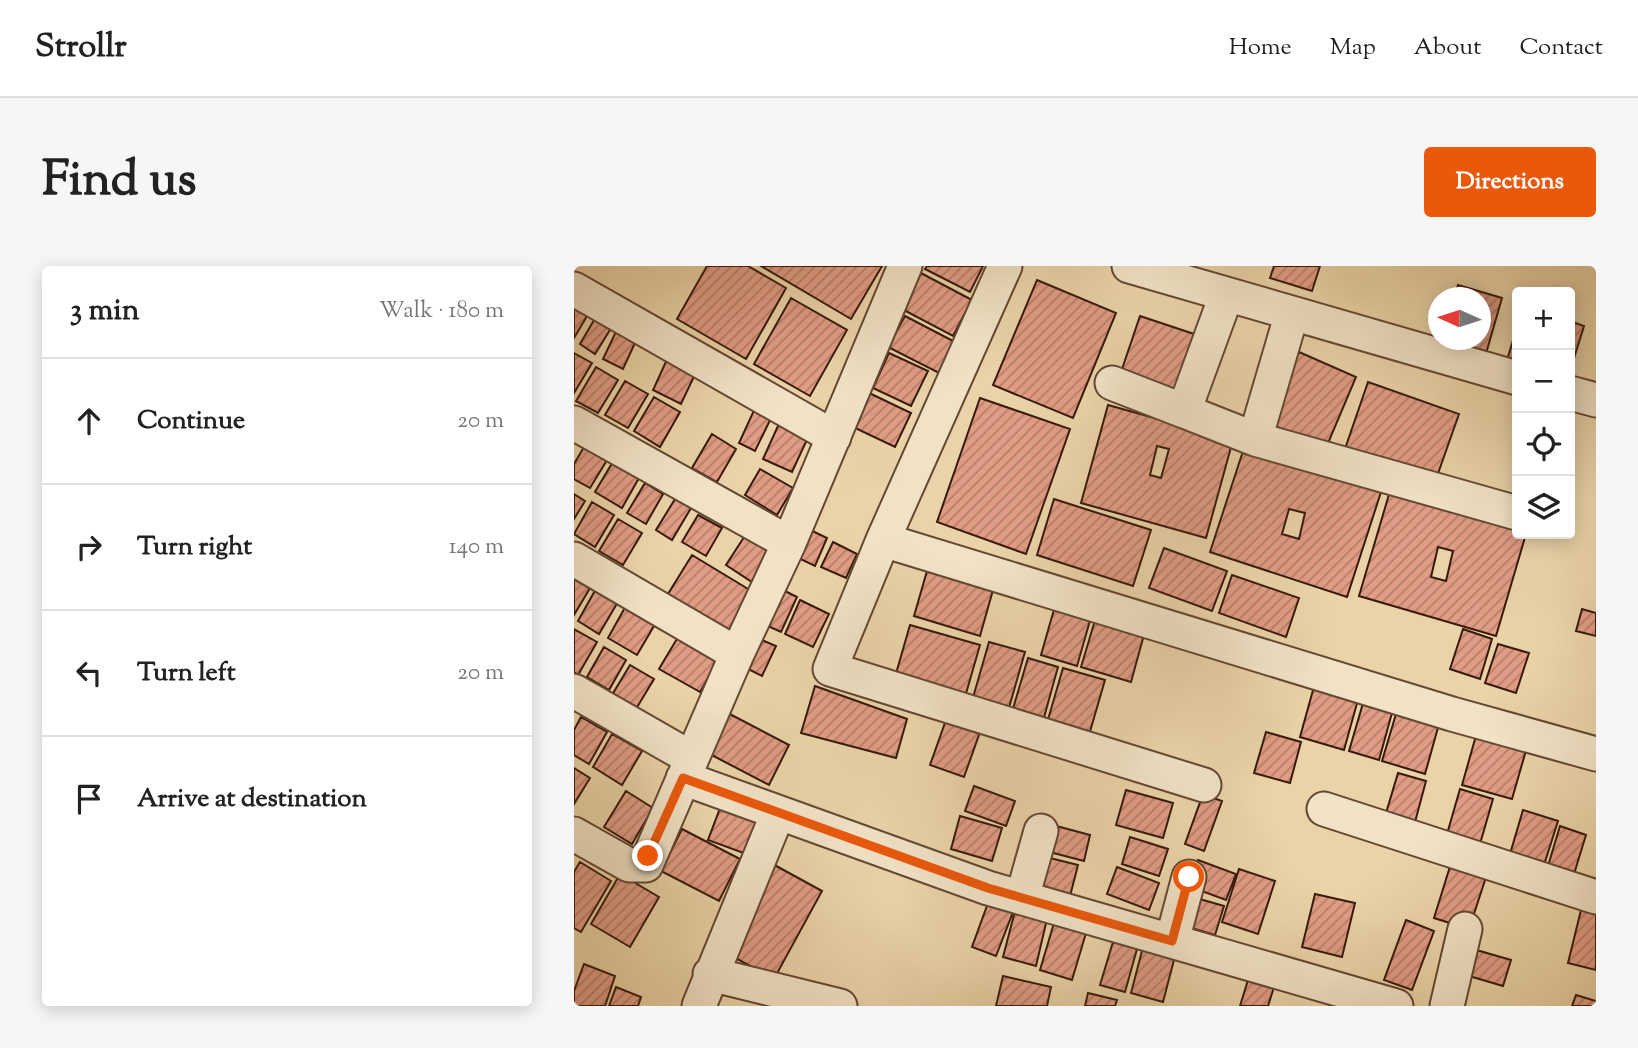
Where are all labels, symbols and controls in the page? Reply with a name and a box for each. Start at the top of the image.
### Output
text: Strollr [35,24,127,72]
text: Home [1229,31,1292,65]
text: Map [1330,31,1376,65]
text: About [1414,31,1481,65]
text: Contact [1519,31,1603,65]
text: Find us [42,147,196,217]
button: Directions [1424,147,1596,217]
north arrow [1428,287,1491,350]
map controls [1512,287,1575,539]
button: + [1512,287,1575,350]
text: 3 min [70,290,140,333]
text: Walk · 180 m [379,295,504,328]
button: − [1512,350,1575,413]
icon: ahead [70,402,108,440]
text: Continue [137,403,245,440]
text: 20 m [457,405,504,438]
button: locate [1512,413,1575,476]
button: layers [1512,476,1575,539]
icon: right [70,528,108,566]
text: Turn right [137,529,252,566]
text: 140 m [449,531,504,564]
icon: left [70,654,108,692]
text: Turn left [137,655,236,692]
text: 20 m [457,657,504,690]
icon: arrive [70,780,108,818]
text: Arrive at destination [137,781,367,818]
route end [632,840,663,871]
route start [1173,861,1204,892]

